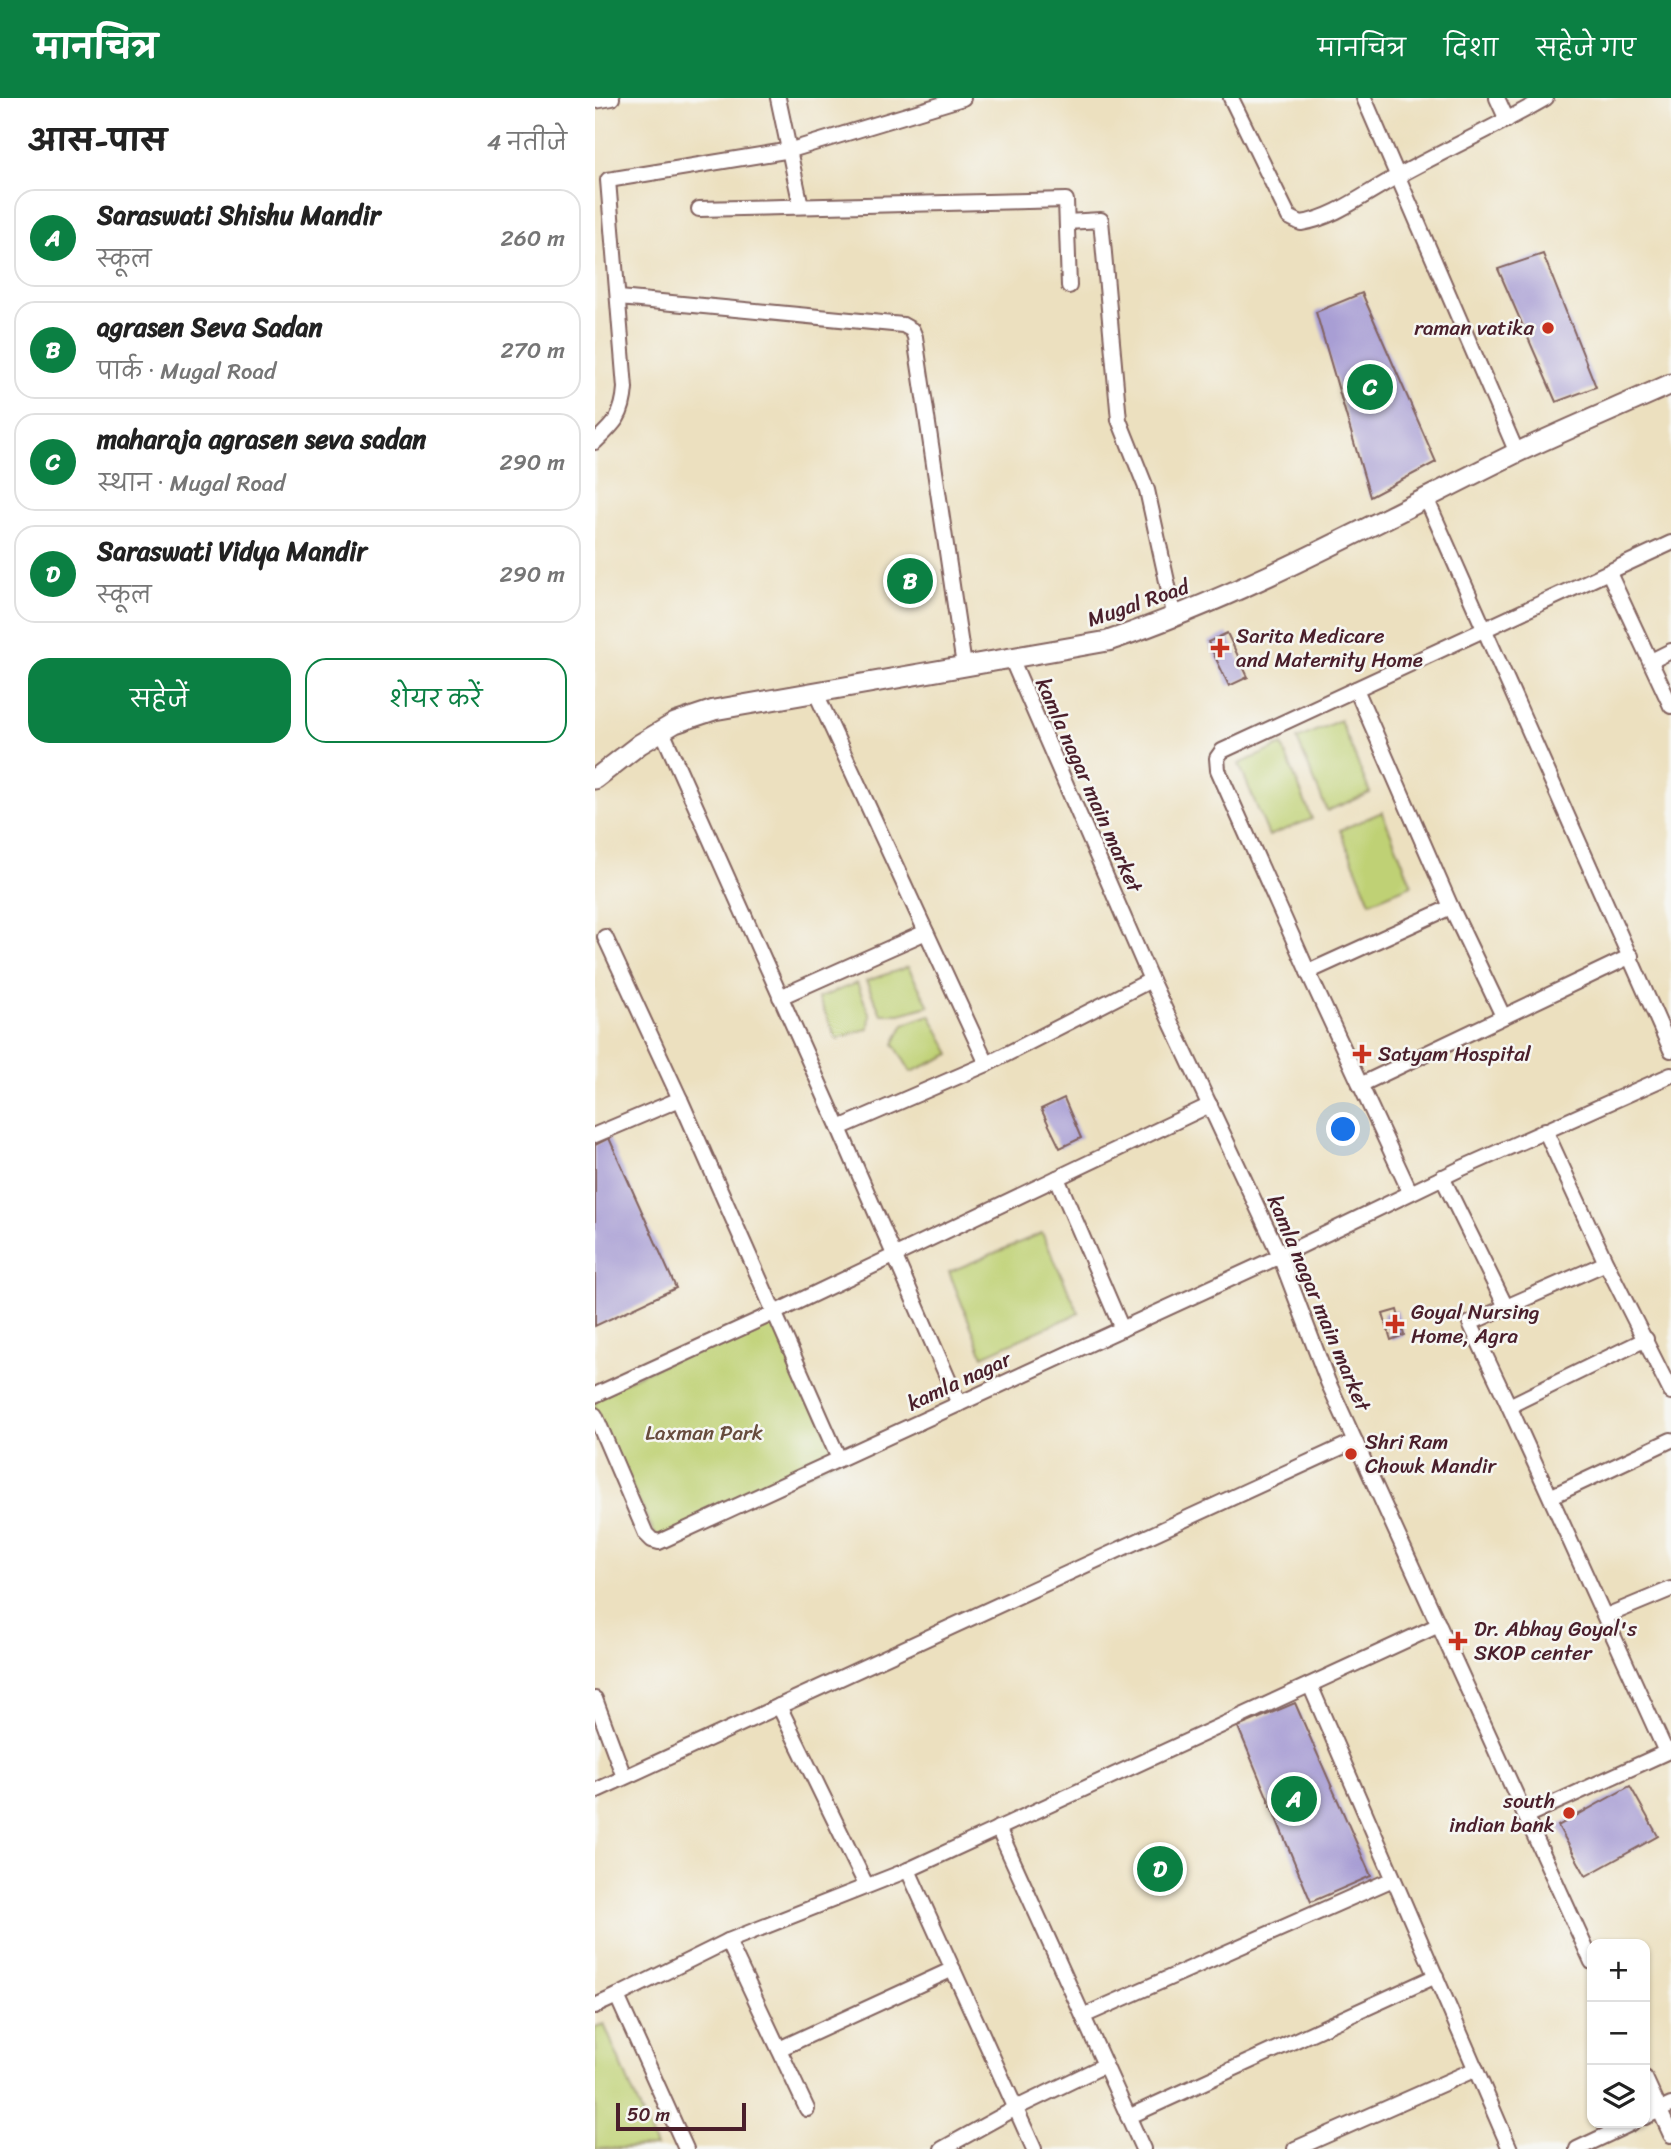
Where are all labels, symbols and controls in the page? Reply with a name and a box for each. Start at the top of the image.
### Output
text: मानचित्र [35,18,158,76]
text: मानचित्र [1318,27,1406,69]
text: दिशा [1444,27,1498,69]
text: सहेजे गए [1536,27,1636,69]
text: आस-पास [28,114,167,168]
text: 4 नतीजे [487,122,567,163]
text: Saraswati Shishu Mandir [97,192,380,238]
text: A [45,218,61,259]
text: 260 m [500,218,565,259]
text: स्कूल [97,239,152,280]
text: agrasen Seva Sadan [97,304,323,350]
place label: raman vatika [1414,309,1534,347]
marker: raman vatika [1540,320,1556,336]
text: B [46,330,60,371]
text: 270 m [500,330,565,371]
text: पार्क · Mugal Road [97,351,276,392]
pin: C [1347,361,1393,413]
text: maharaja agrasen seva sadan [97,416,426,462]
text: C [46,442,60,483]
text: 290 m [499,442,565,483]
text: स्थान · Mugal Road [97,463,285,504]
text: Saraswati Vidya Mandir [97,528,367,574]
text: D [46,554,60,595]
text: 290 m [499,554,565,595]
pin: B [887,555,933,607]
street label: Mugal Road [1082,567,1196,638]
text: स्कूल [97,575,152,616]
place label: Sarita Medicare and Maternity Home [1236,617,1423,679]
marker: Sarita Medicare and Maternity Home [1210,638,1230,658]
button: सहेजें [28,658,291,743]
button: शेयर करें [305,658,567,743]
street label: kamla nagar main market [1024,671,1154,900]
place label: Satyam Hospital [1378,1035,1532,1073]
marker: Satyam Hospital [1352,1044,1372,1064]
your location [1326,1112,1360,1146]
street label: kamla nagar main market [1256,1189,1382,1419]
place label: Goyal Nursing Home, Agra [1411,1293,1540,1355]
marker: Goyal Nursing Home, Agra [1385,1314,1405,1334]
street label: kamla nagar [900,1340,1019,1422]
park label: Laxman Park [645,1414,763,1452]
place label: Shri Ram Chowk Mandir [1365,1423,1498,1485]
marker: Shri Ram Chowk Mandir [1343,1446,1359,1462]
place label: Dr. Abhay Goyal's SKOP center [1474,1610,1637,1672]
marker: Dr. Abhay Goyal's SKOP center [1448,1631,1468,1651]
pin: A [1271,1773,1317,1825]
place label: south indian bank [1449,1782,1555,1844]
marker: south indian bank [1561,1805,1577,1821]
pin: D [1137,1843,1183,1895]
map controls [1587,1939,1650,2128]
button: + [1587,1939,1650,2002]
button: − [1587,2002,1650,2065]
button: layers [1587,2065,1650,2128]
text: 50 m [627,2098,670,2131]
scale bar [616,2100,745,2132]

